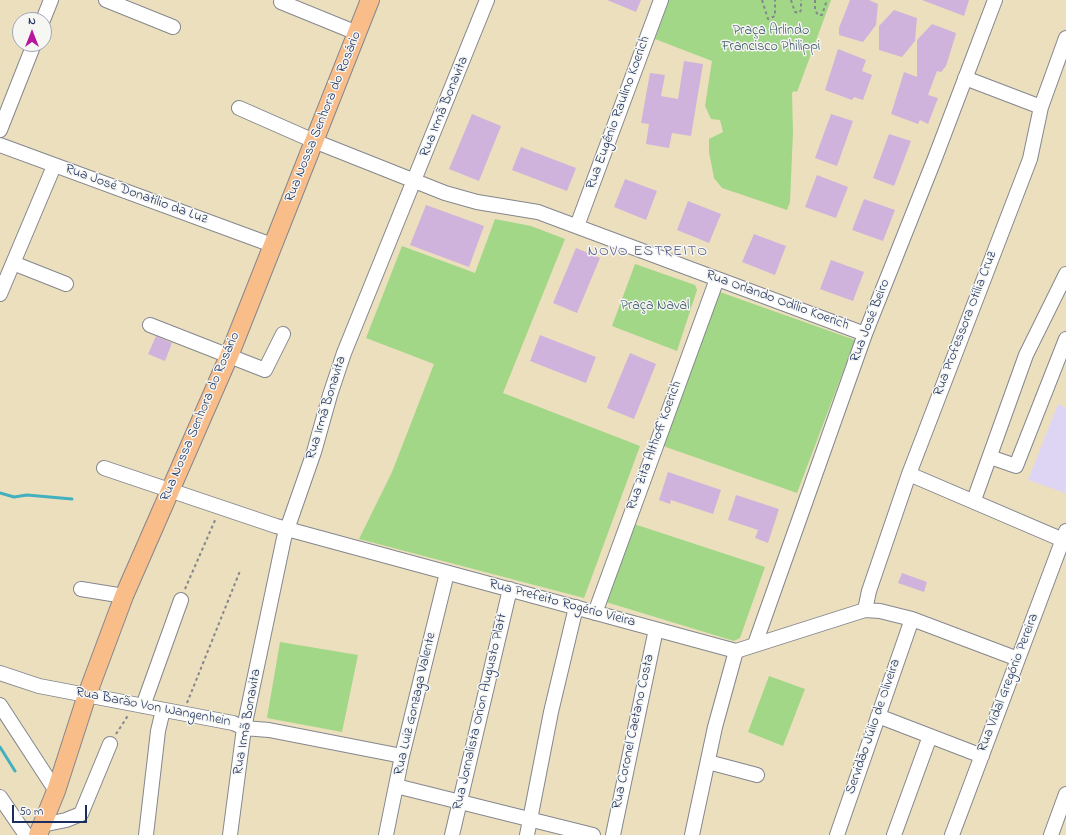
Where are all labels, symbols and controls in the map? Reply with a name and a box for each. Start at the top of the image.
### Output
north arrow [12,12,52,52]
text: N [28,13,36,29]
park label: Praça Arlindo Francisco Philippi [722,24,820,56]
street label: Rua Nossa Senhora do Rosário [282,29,366,205]
street label: Rua Eugênio Raulino Koerich [583,34,655,192]
street label: Rua Irmã Bonavita [417,54,473,160]
street label: Rua José Donatílio da Luz [62,161,210,229]
district label: NOVO ESTREITO [588,244,708,262]
street label: Rua Professora Otília Cruz [931,249,1001,399]
street label: Rua Orlando Odílio Koerich [703,267,851,335]
street label: Rua José Beiro [847,277,895,365]
park label: Praça Naval [621,299,689,315]
street label: Rua Nossa Senhora do Rosário [158,330,244,504]
street label: Rua Irmã Bonavita [303,354,351,462]
street label: Rua Zita Althoff Koerich [624,379,686,513]
street label: Rua Prefeito Rogério Vieira [487,576,637,632]
street label: Rua Vidal Gregório Pereira [975,611,1043,755]
street label: Rua Jornalista Orion Augusto Platt [450,612,512,812]
street label: Rua Luiz Gonzaga Valente [391,631,441,777]
street label: Rua Coronel Caetano Costa [609,653,659,811]
street label: Servidão Júlio de Oliveira [843,657,905,797]
street label: Rua Irmã Bonavita [230,668,266,776]
street label: Rua Barão Von Wangenhein [74,685,232,731]
scale bar [14,797,89,823]
text: 50 m [19,803,43,821]

